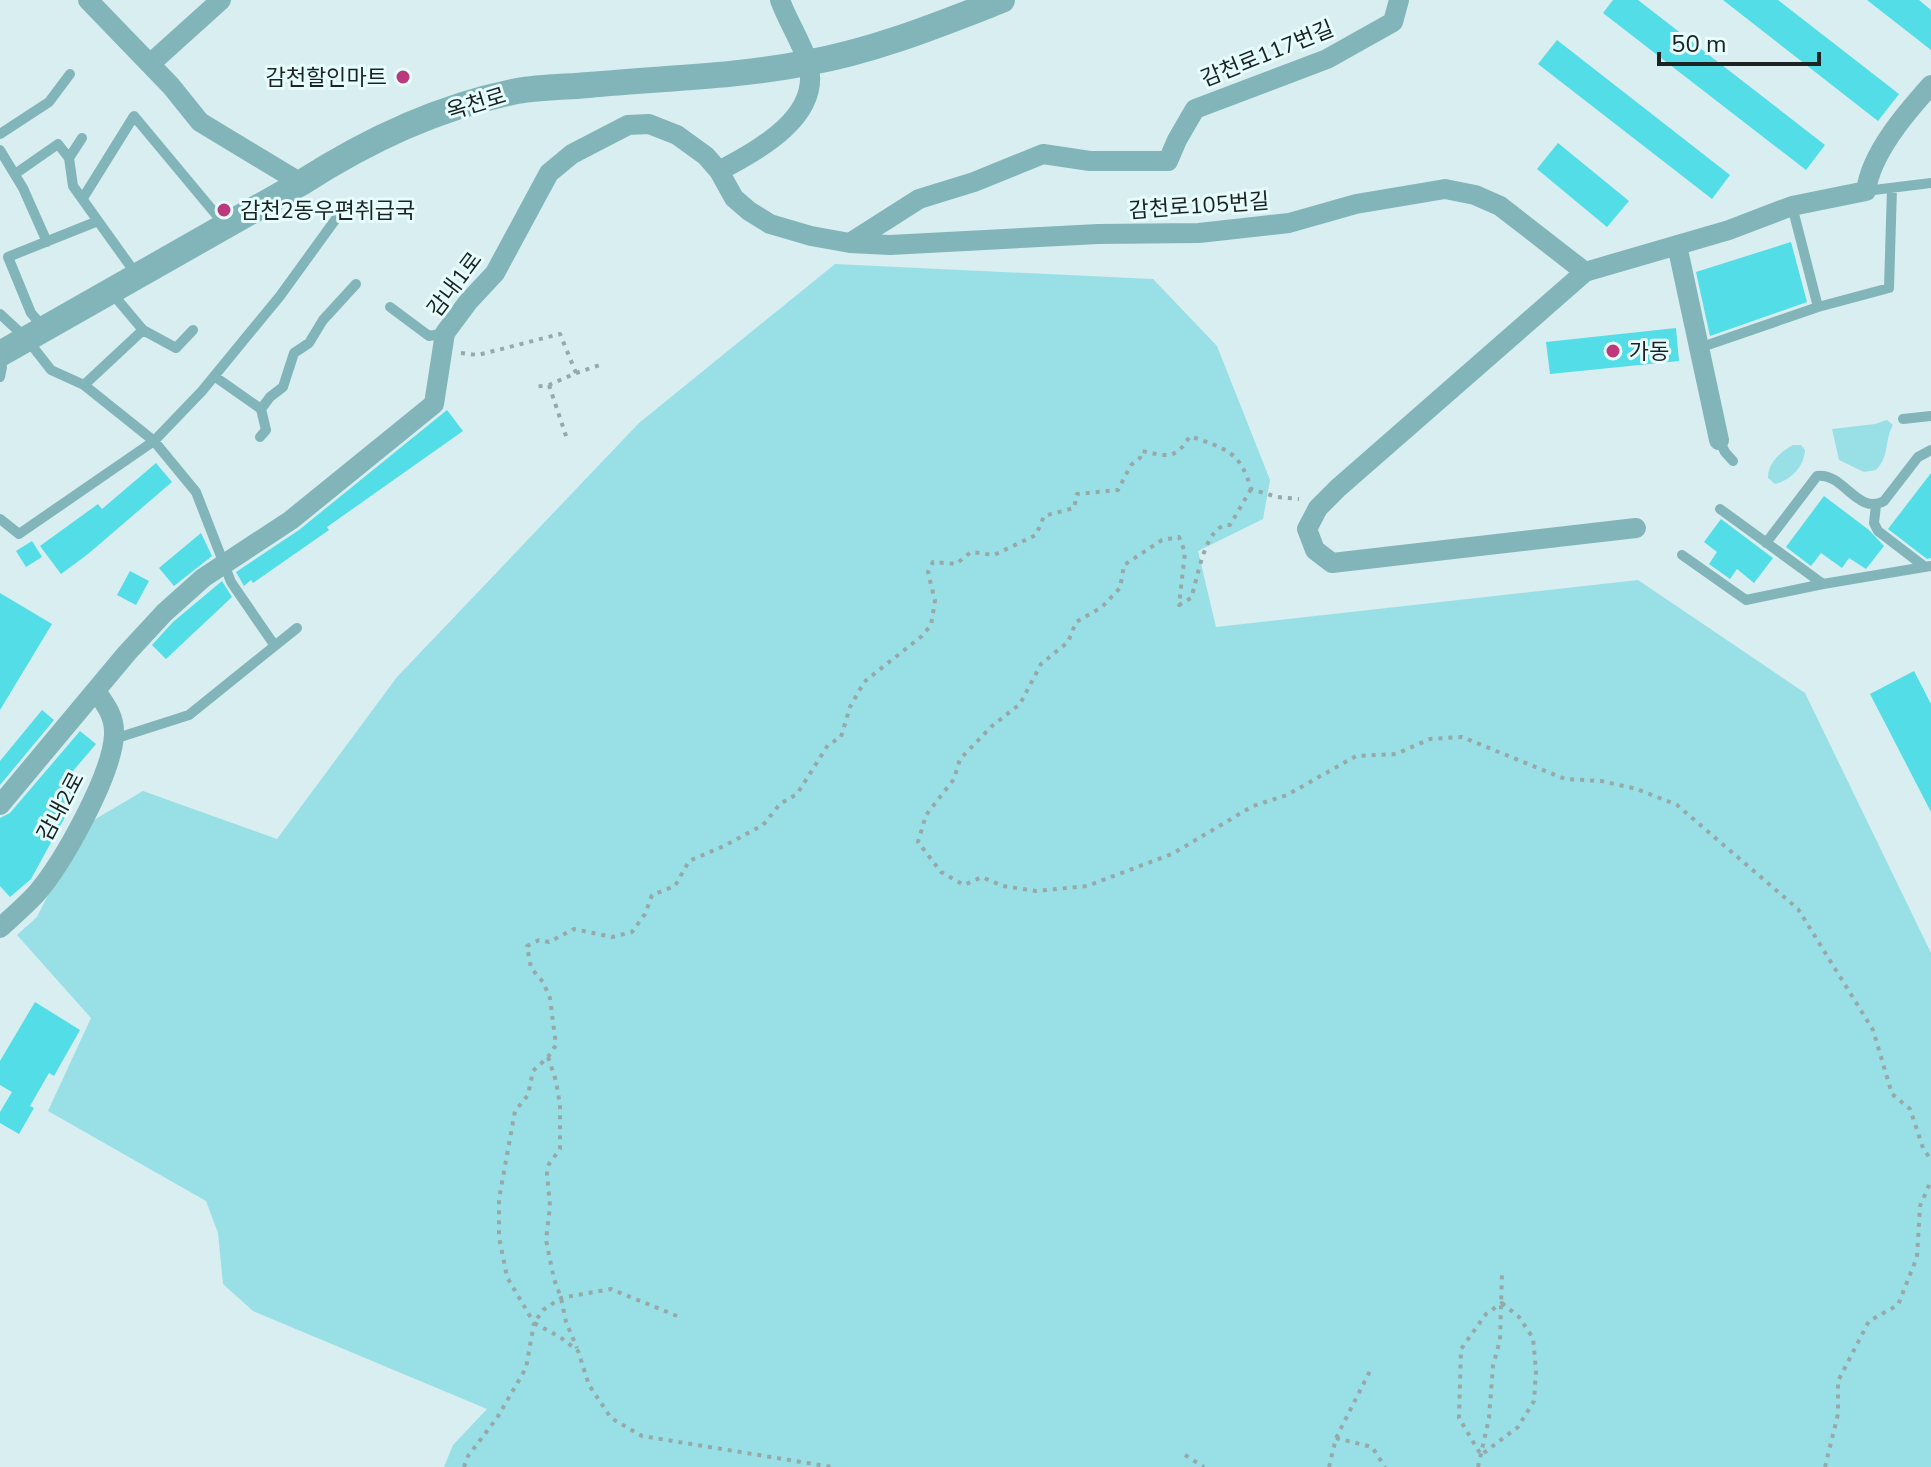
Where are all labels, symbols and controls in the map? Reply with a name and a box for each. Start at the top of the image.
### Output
street label: 감천로117번길 [1196,14,1338,94]
scale bar [1659,16,1819,66]
text: 50 m [1671,28,1727,60]
place label: 감천할인마트 [266,63,387,93]
marker: 감천할인마트 [394,68,412,86]
street label: 옥천로 [443,81,510,127]
street label: 감천로105번길 [1128,186,1270,226]
place label: 감천2동우편취급국 [240,196,415,226]
marker: 감천2동우편취급국 [215,201,233,219]
street label: 감내1로 [421,246,489,323]
place label: 가동 [1629,337,1669,367]
marker: 가동 [1604,342,1622,360]
street label: 감내2로 [30,767,91,846]

